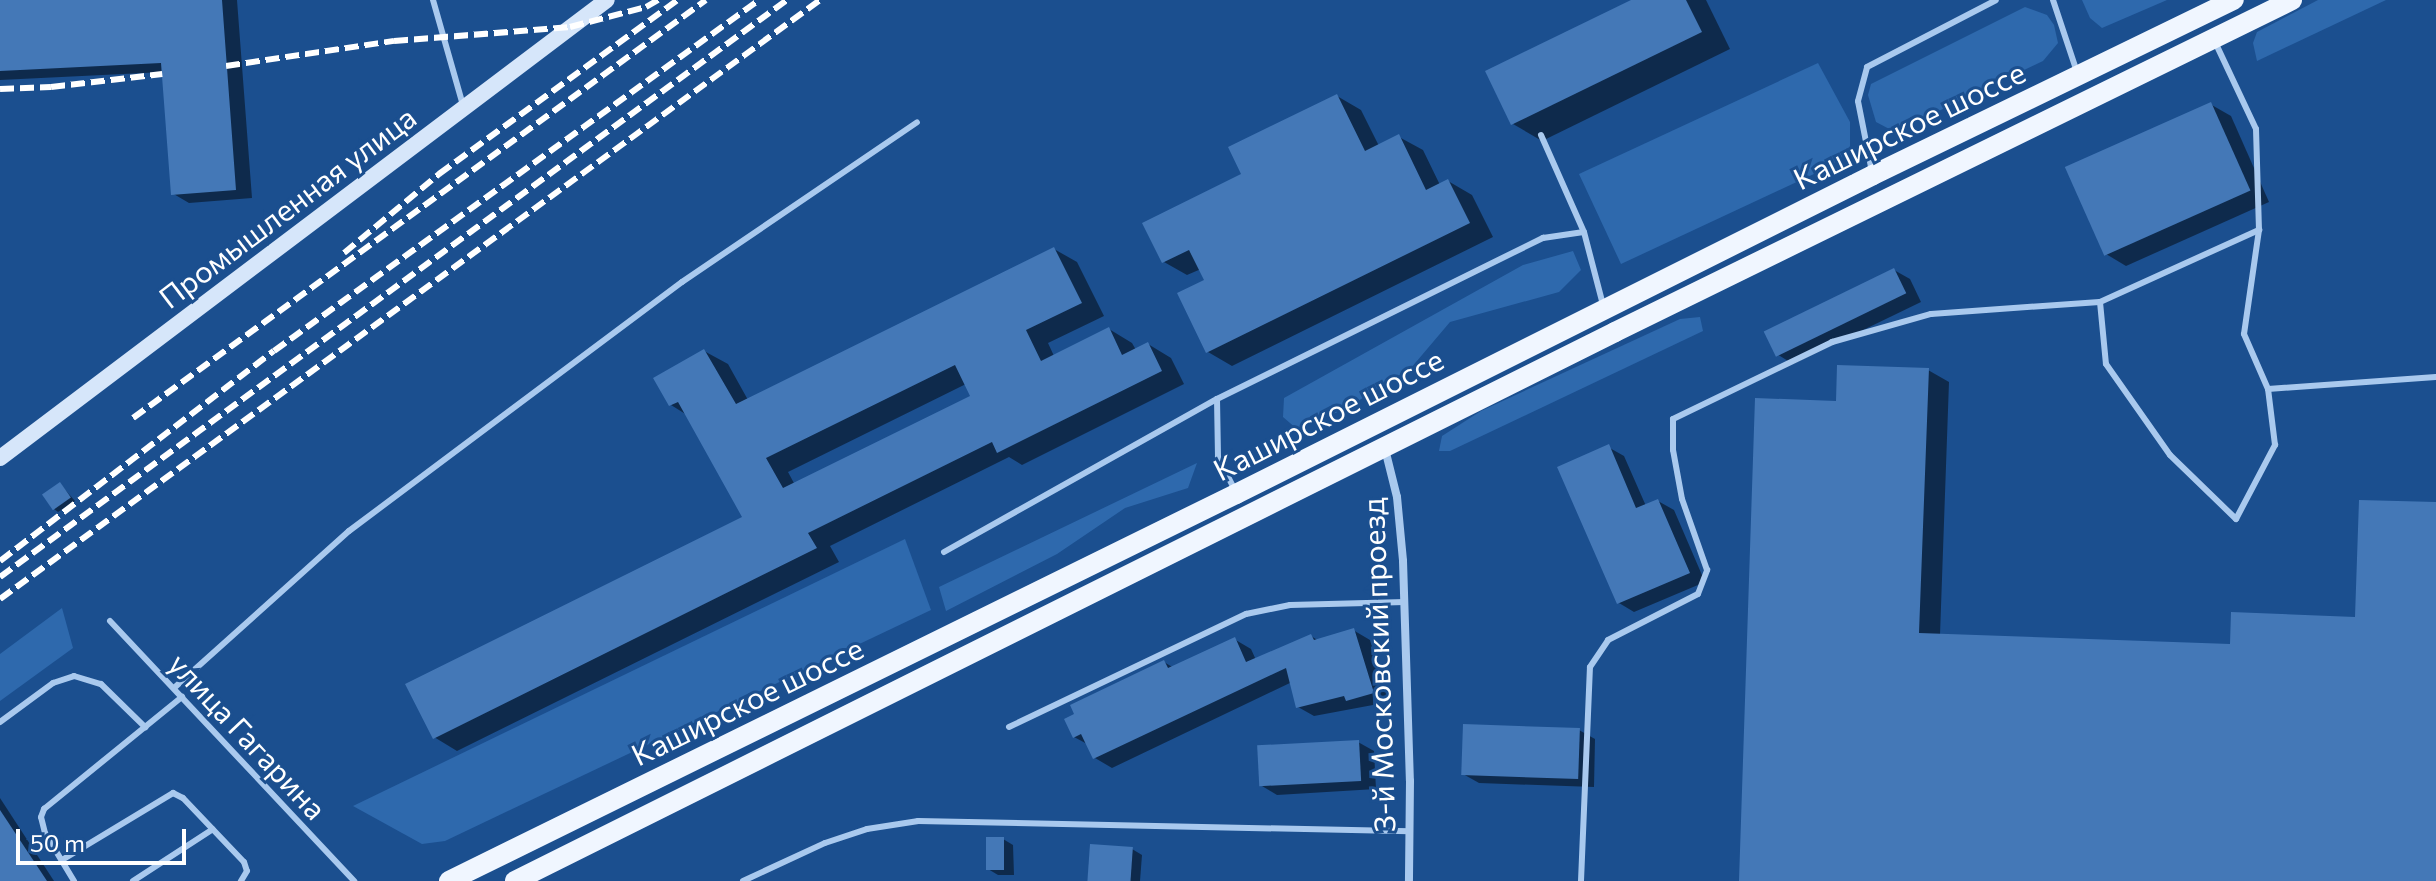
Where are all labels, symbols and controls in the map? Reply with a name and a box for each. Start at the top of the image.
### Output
street label: Каширское шоссе [1787,53,2031,197]
street label: Промышленная улица [151,99,423,315]
street label: Каширское шоссе [1207,340,1449,488]
street label: 3-й Московский проезд [1354,497,1402,833]
street label: Каширское шоссе [625,629,869,773]
street label: улица Гагарина [162,646,334,826]
scale bar [20,813,190,863]
text: 50 m [30,828,85,857]

